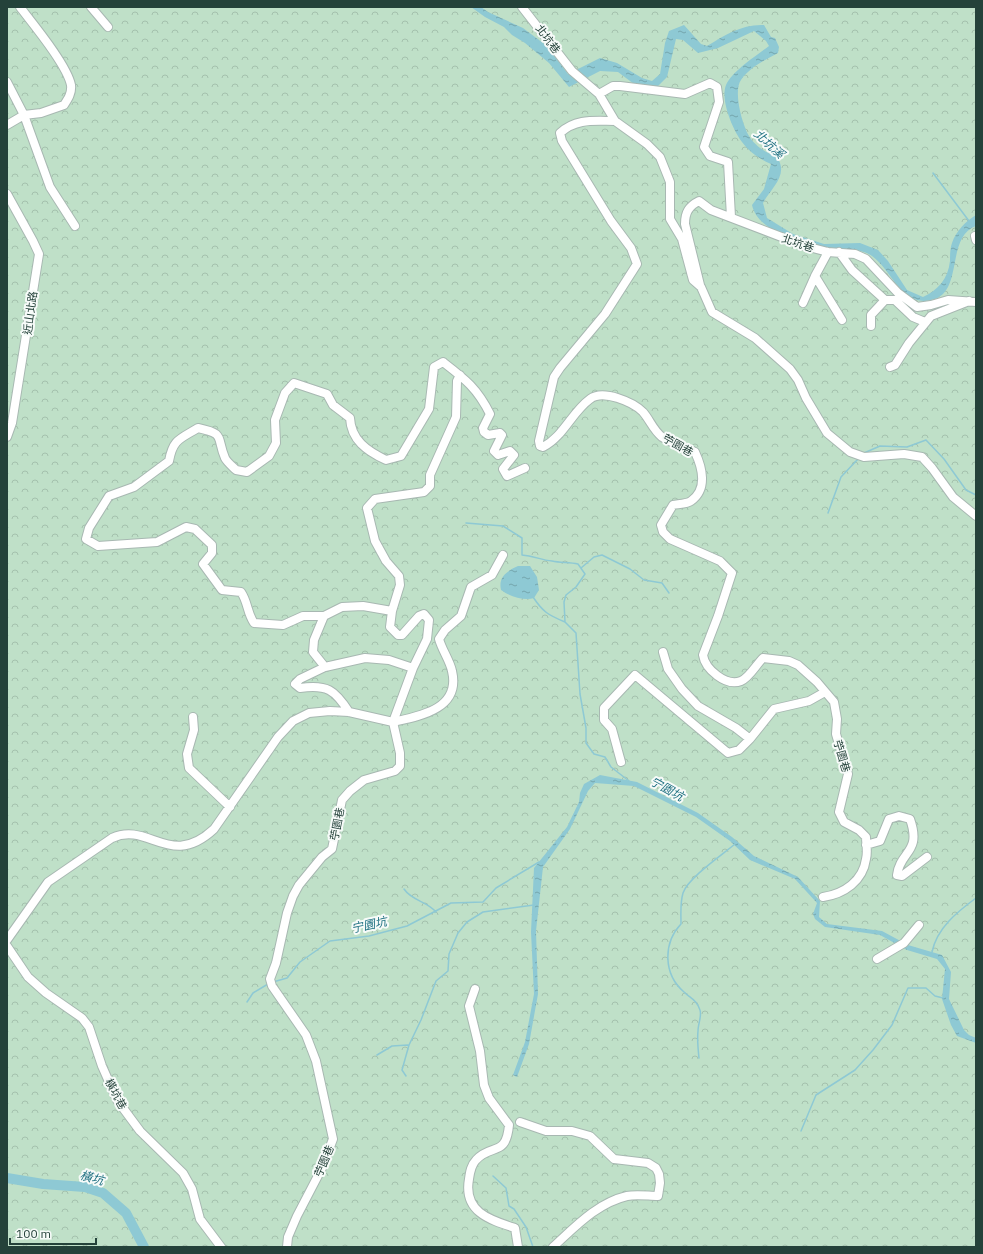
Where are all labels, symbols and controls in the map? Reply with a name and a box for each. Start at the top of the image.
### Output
street label: 北坑巷 [532,22,564,56]
water label: 北坑溪 [751,126,789,163]
street label: 北坑巷 [780,231,816,255]
street label: 近山北路 [20,290,40,336]
street label: 苧園巷 [660,431,696,459]
street label: 苧園巷 [831,738,853,774]
water label: 宁園坑 [648,773,688,805]
street label: 苧園巷 [327,806,347,842]
water label: 宁園坑 [350,913,390,936]
street label: 橫坑巷 [102,1076,130,1112]
street label: 苧園巷 [311,1143,337,1179]
water label: 橫坑 [79,1167,108,1189]
scale bar [10,1220,96,1246]
text: 100 m [16,1226,51,1241]

